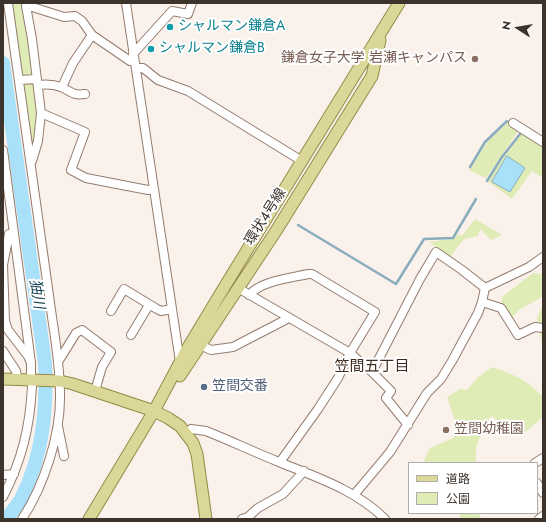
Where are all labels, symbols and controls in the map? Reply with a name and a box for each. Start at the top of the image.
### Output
north arrow [498,8,538,48]
place label: シャルマン鎌倉A [178,19,285,35]
text: N [498,20,515,31]
marker: シャルマン鎌倉A [165,22,175,32]
place label: シャルマン鎌倉B [159,41,265,57]
marker: シャルマン鎌倉B [146,44,156,54]
place label: 鎌倉女子大学 岩瀬キャンパス [281,51,467,67]
marker: 鎌倉女子大学 岩瀬キャンパス [470,54,480,64]
street label: 環状4号線 [242,185,290,249]
water label: 㹨川 [25,278,47,310]
district label: 笠間五丁目 [335,358,409,376]
place label: 笠間交番 [212,379,268,395]
marker: 笠間交番 [199,382,209,392]
place label: 笠間幼稚園 [454,422,524,438]
marker: 笠間幼稚園 [441,425,451,435]
legend [408,462,538,514]
text: 道路 [446,470,470,488]
text: 公園 [446,490,470,508]

